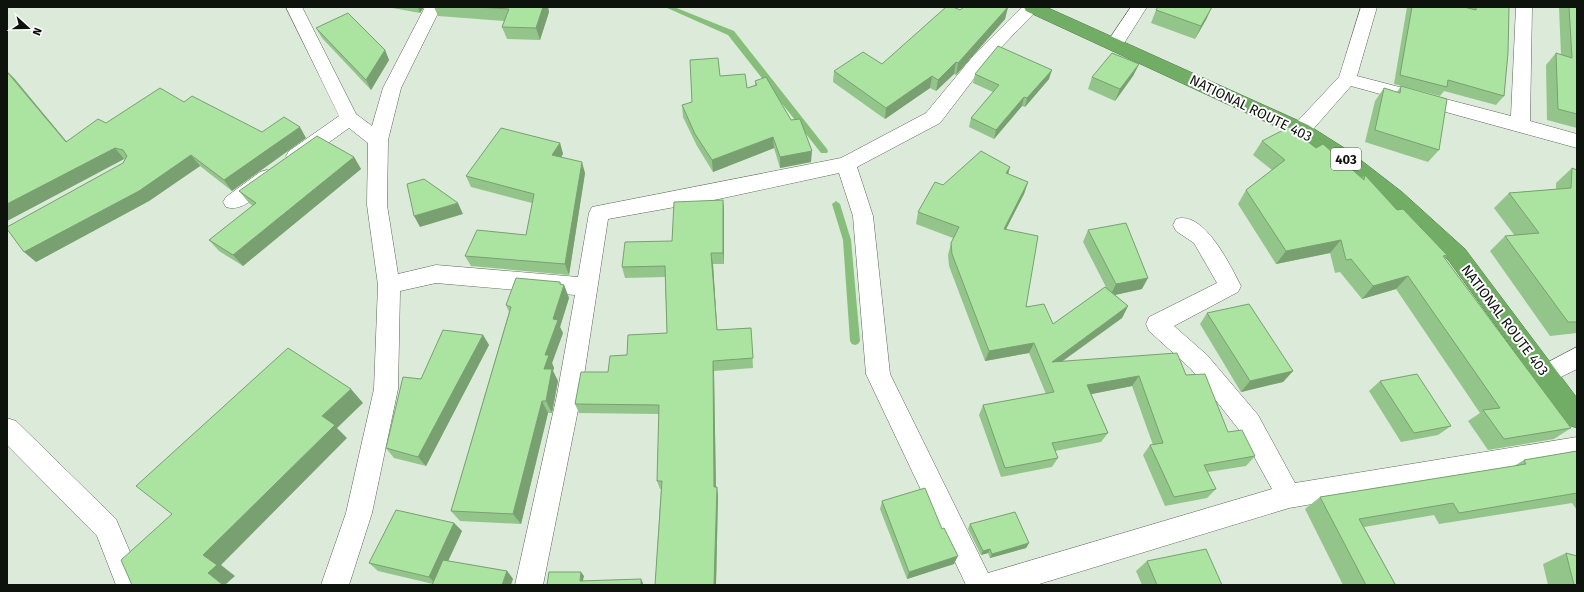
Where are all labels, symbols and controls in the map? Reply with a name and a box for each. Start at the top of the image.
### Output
north arrow [8,8,48,48]
text: N [29,26,44,37]
street label: NATIONAL ROUTE 403 [1187,71,1315,145]
road number: 403 [1331,148,1361,170]
street label: NATIONAL ROUTE 403 [1457,262,1552,379]

